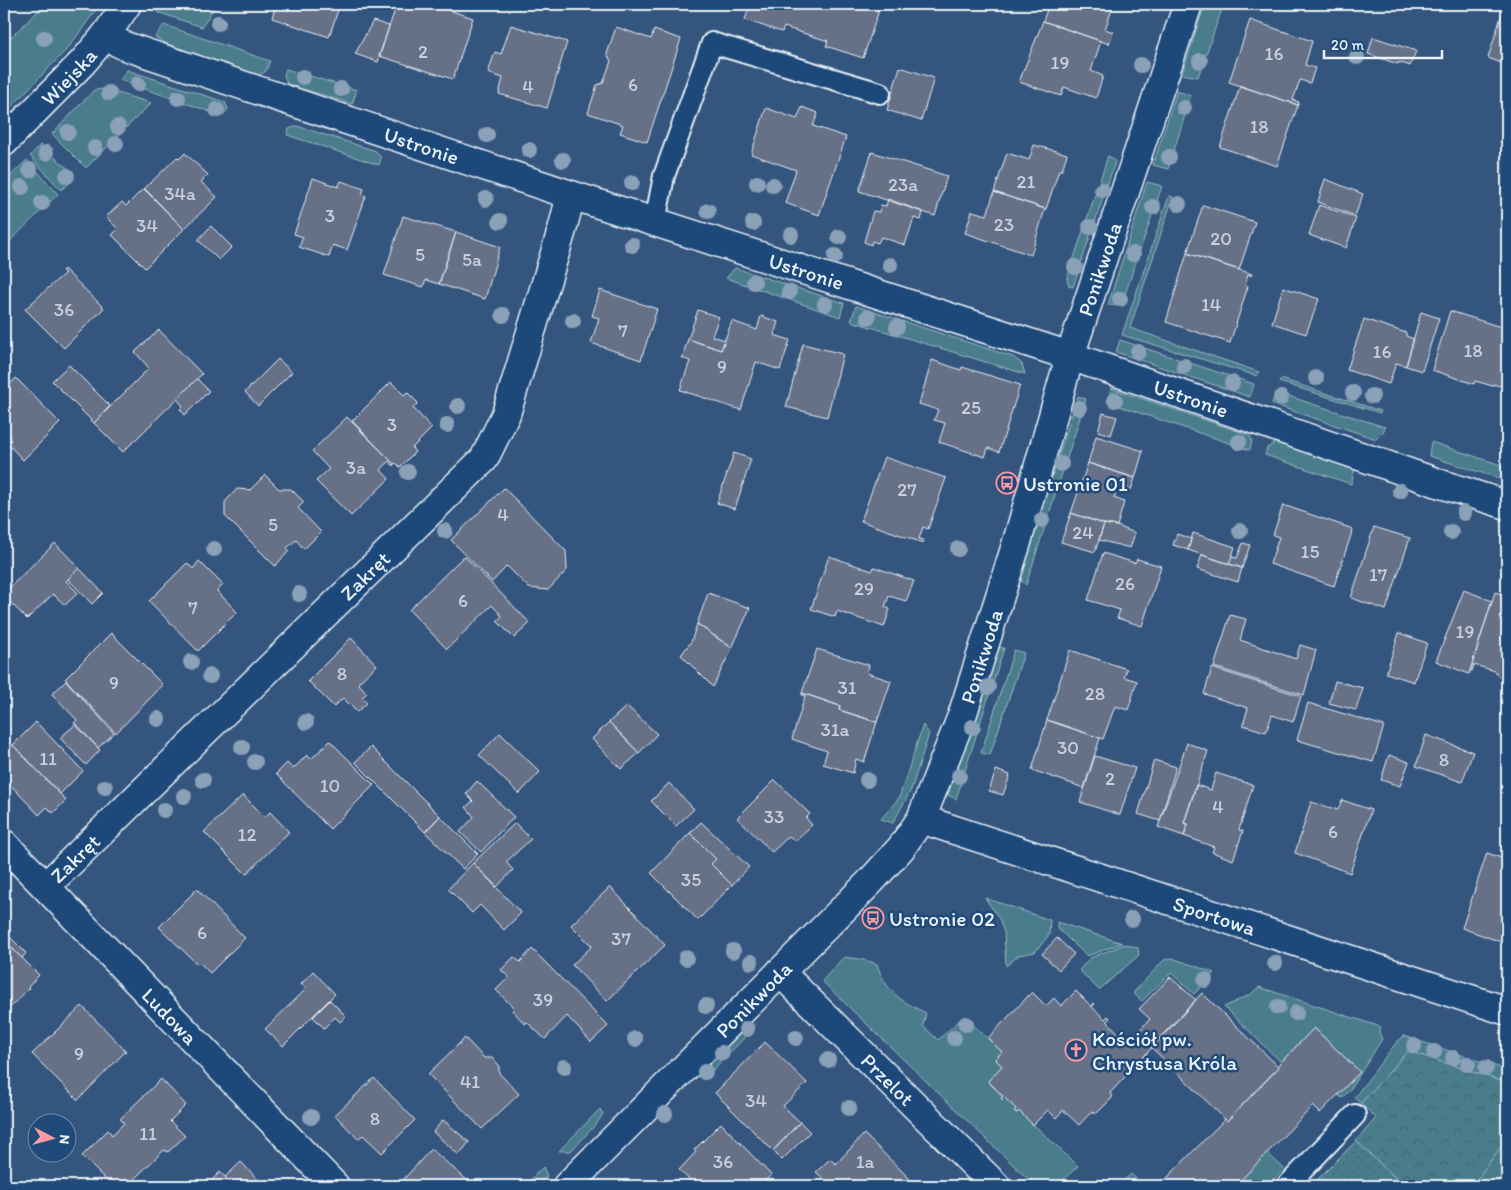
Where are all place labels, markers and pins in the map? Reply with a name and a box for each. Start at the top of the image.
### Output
bus stop icon: Ustronie 01 [995,471,1019,495]
place label: Ustronie 01 [1023,471,1128,496]
bus stop icon: Ustronie 02 [861,906,885,930]
place label: Ustronie 02 [889,906,995,931]
place label: Kościół pw. Chrystusa Króla [1092,1026,1237,1075]
church icon: Kościół pw. Chrystusa Króla [1064,1038,1088,1062]

